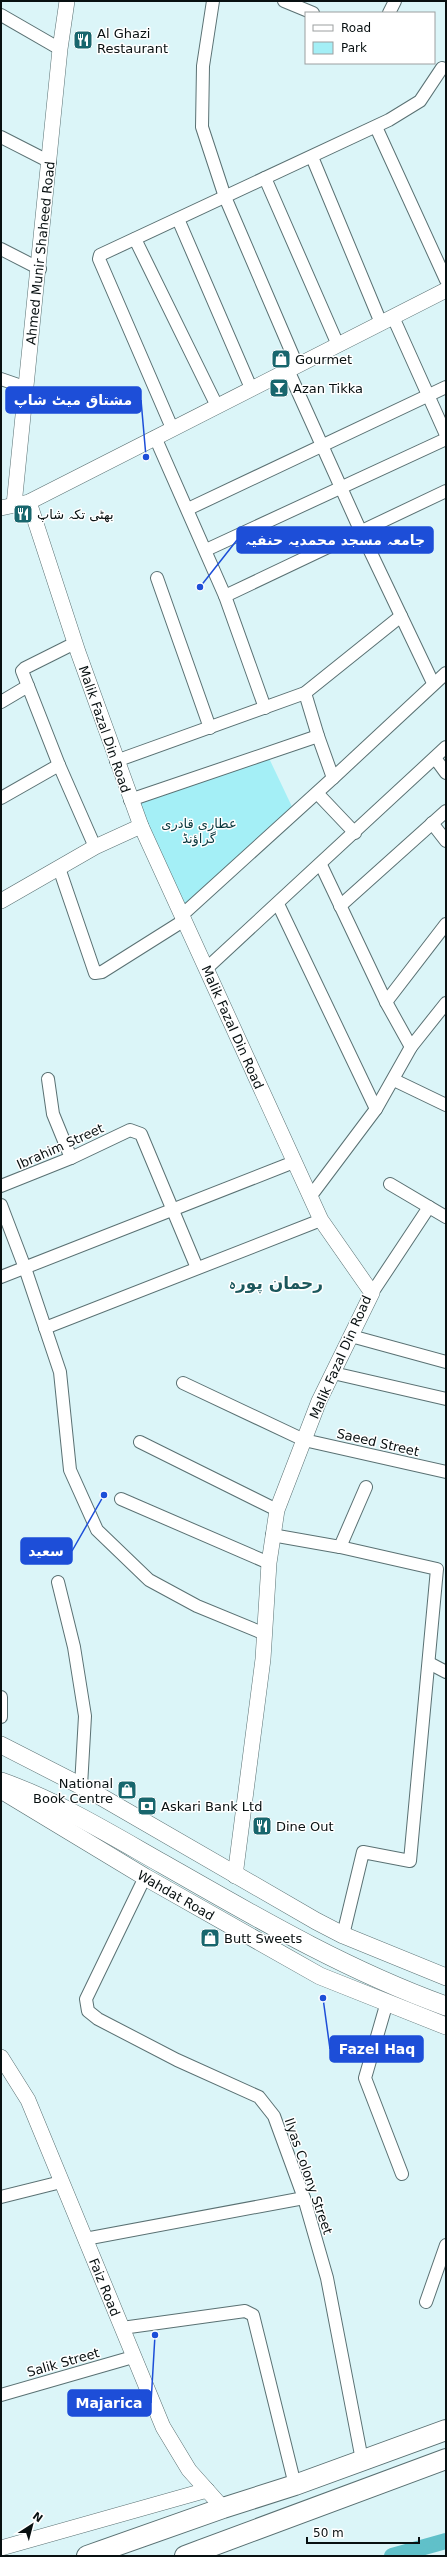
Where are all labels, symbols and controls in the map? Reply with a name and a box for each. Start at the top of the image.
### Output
legend [305,12,435,64]
text: Road [341,21,371,35]
place label: Al Ghazi Restaurant [97,26,168,56]
restaurant icon: Al Ghazi Restaurant [72,29,94,51]
text: Park [341,41,367,55]
street label: Ahmed Munir Shaheed Road [23,160,58,346]
shop icon: Gourmet [270,348,292,370]
place label: Gourmet [295,352,352,367]
bar icon: Azan Tikka [268,377,290,399]
place label: Azan Tikka [293,381,363,396]
callout: مشتاق میٹ شاپ [6,387,141,413]
text: مشتاق میٹ شاپ [14,392,132,409]
restaurant icon: بھٹی تکہ شاپ [12,503,34,525]
place label: بھٹی تکہ شاپ [37,507,114,523]
callout: جامعہ مسجد محمدیہ حنفیہ [237,527,433,553]
text: جامعہ مسجد محمدیہ حنفیہ [245,532,425,548]
street label: Malik Fazal Din Road [76,664,133,795]
park label: عطاری قادری گراؤنڈ [161,816,237,847]
street label: Malik Fazal Din Road [199,963,267,1091]
street label: Ibrahim Street [14,1121,106,1172]
district label: رحمان پورہ [229,1273,323,1294]
street label: Malik Fazal Din Road [306,1293,374,1421]
street label: Saeed Street [335,1426,421,1459]
callout: سعید [21,1538,72,1564]
text: سعید [28,1543,64,1559]
place label: National Book Centre [33,1776,113,1806]
shop icon: National Book Centre [116,1779,138,1801]
bank icon: Askari Bank Ltd [136,1795,158,1817]
place label: Askari Bank Ltd [161,1799,262,1814]
restaurant icon: Dine Out [251,1815,273,1837]
place label: Dine Out [276,1819,334,1834]
street label: Wahdat Road [135,1867,217,1924]
shop icon: Butt Sweets [199,1927,221,1949]
place label: Butt Sweets [224,1931,302,1946]
callout: Fazel Haq [330,2036,423,2062]
text: Fazel Haq [339,2041,415,2057]
street label: Ilyas Colony Street [282,2116,336,2236]
street label: Faiz Road [86,2256,123,2318]
street label: Salik Street [25,2345,101,2380]
callout: Majarica [68,2390,151,2416]
text: Majarica [75,2395,143,2411]
north arrow [12,2505,52,2545]
text: N [30,2509,45,2525]
scale bar [307,2519,419,2545]
text: 50 m [313,2526,344,2540]

